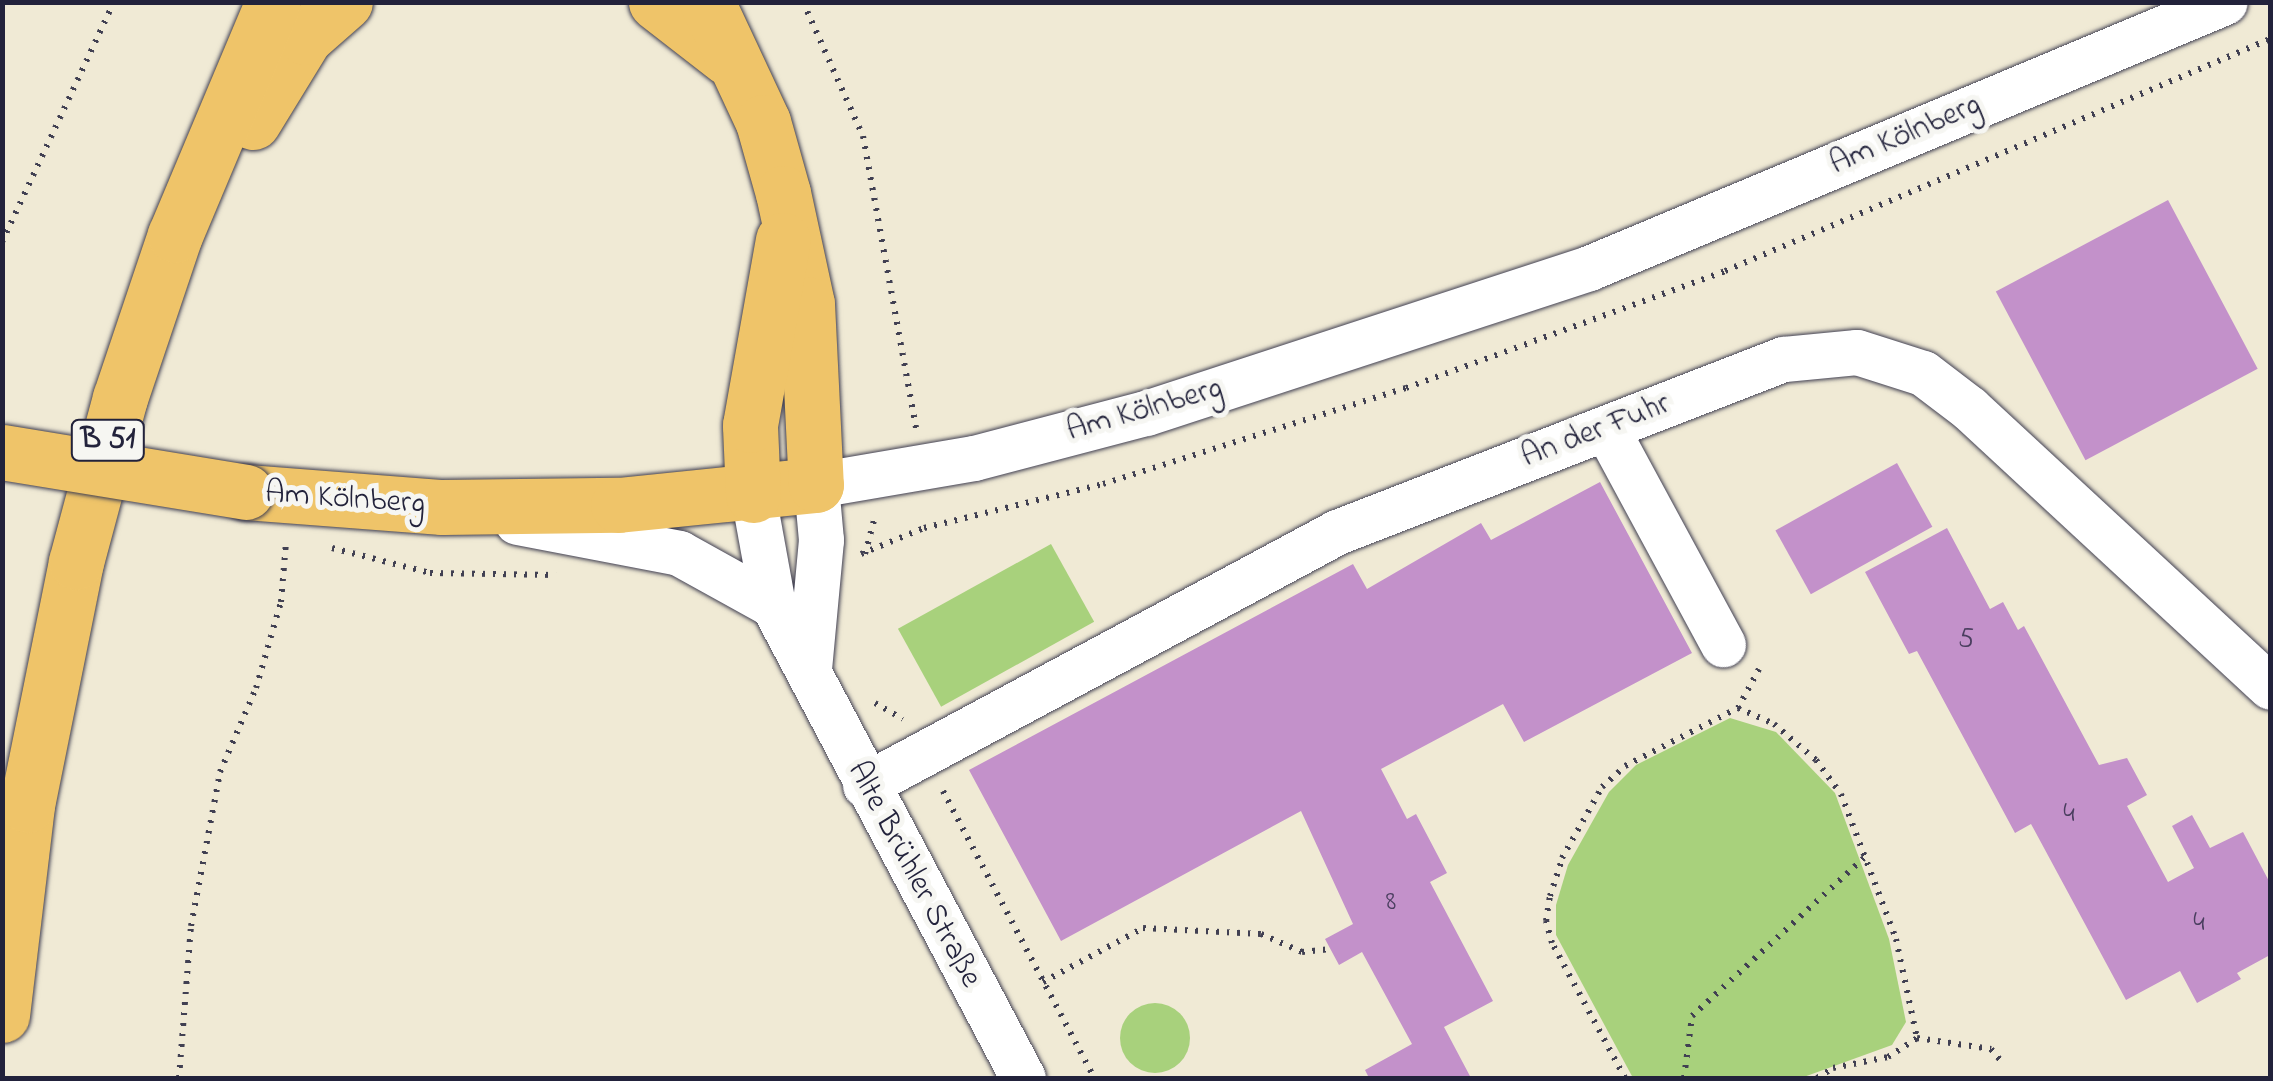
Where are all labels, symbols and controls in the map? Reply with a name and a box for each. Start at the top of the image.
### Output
street label: Am Kölnberg [1825,87,1987,185]
street label: Am Kölnberg [1063,370,1227,452]
street label: An der Fuhr [1517,386,1675,478]
road number: B 51 [70,415,146,465]
street label: Am Kölnberg [264,475,426,525]
house number: 5 [1958,623,1974,657]
street label: Alte Brühler Straße [837,756,989,994]
house number: 4 [2063,798,2075,832]
house number: 8 [1386,886,1396,920]
house number: 4 [2193,907,2205,941]

